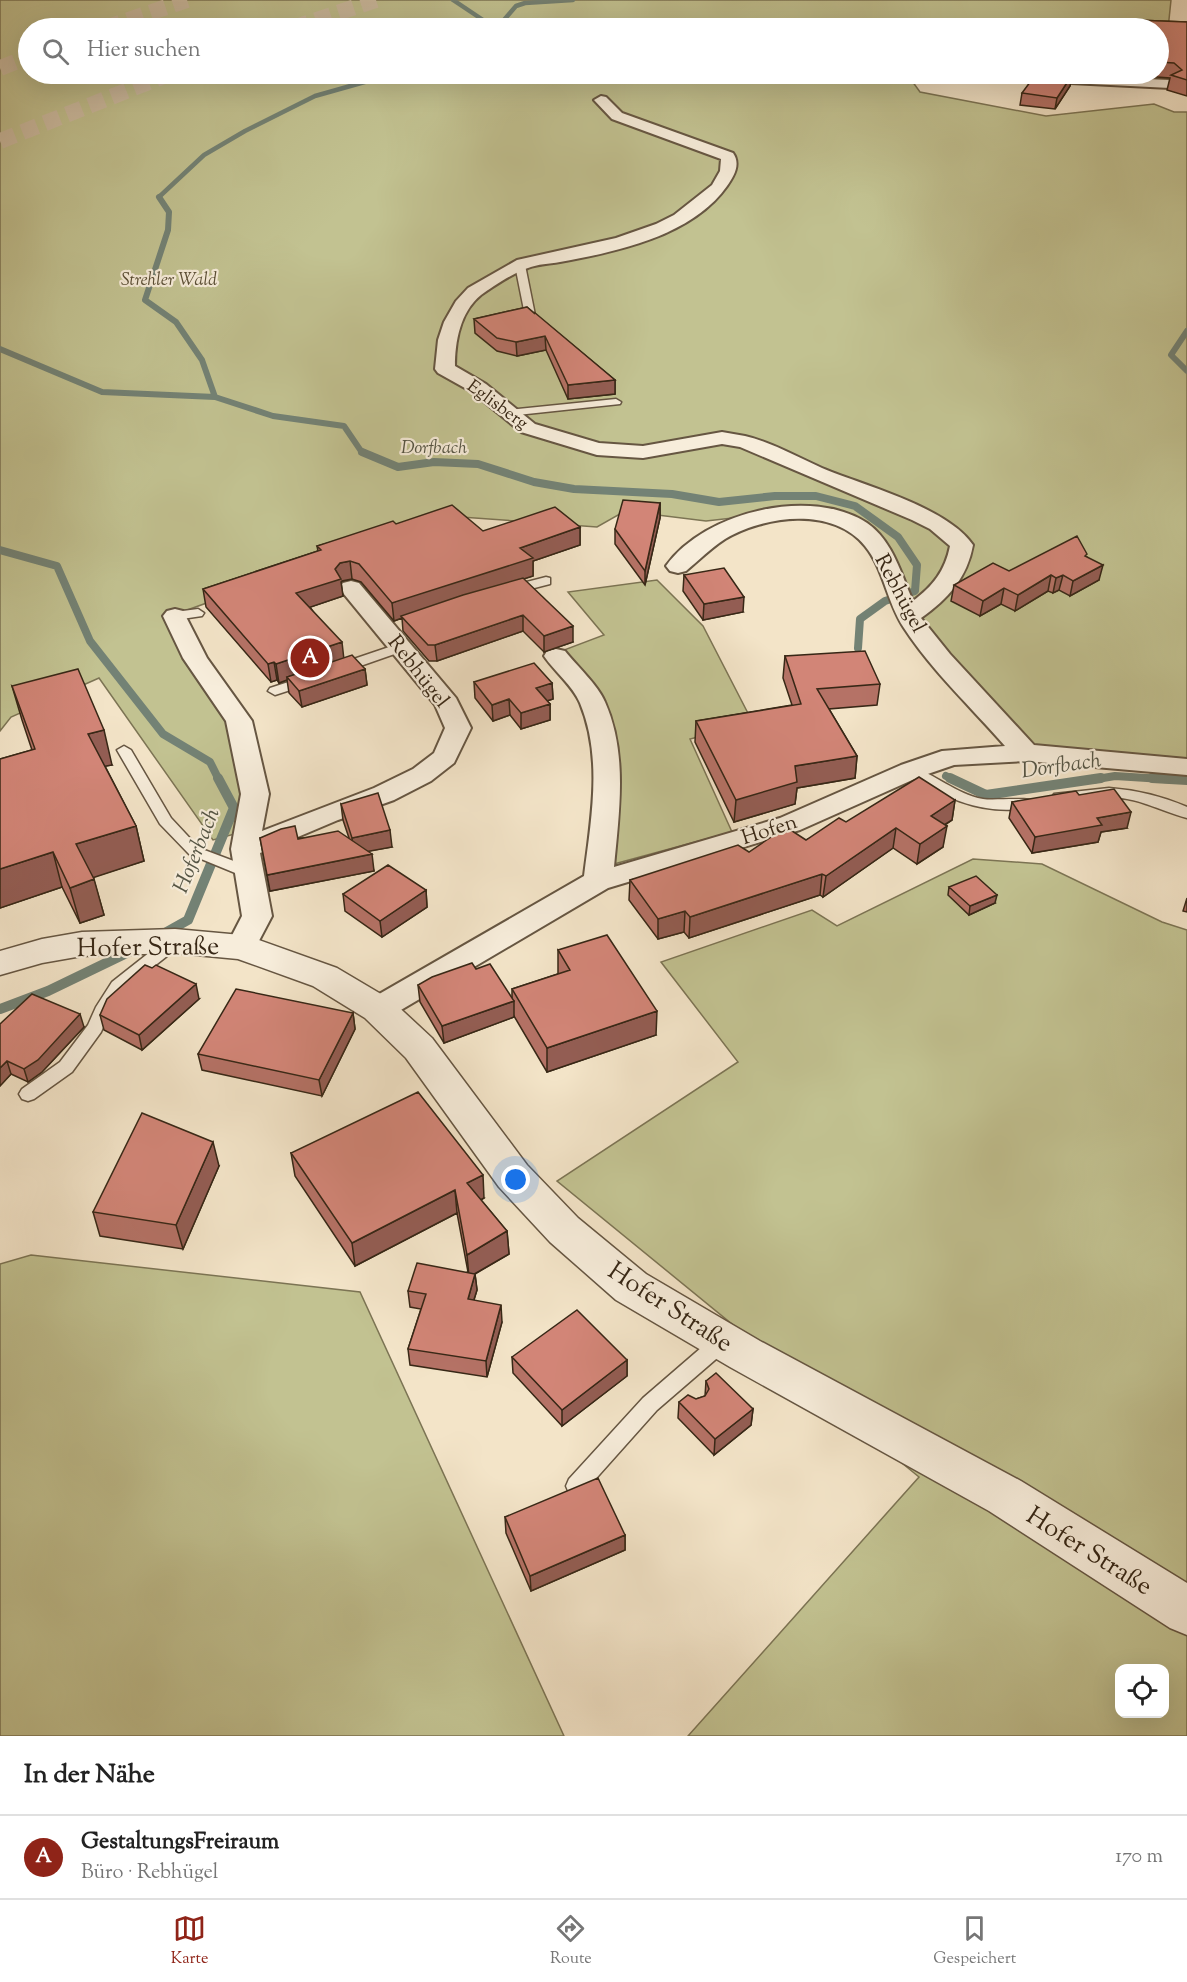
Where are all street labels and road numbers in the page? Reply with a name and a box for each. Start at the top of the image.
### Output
street label: Eglisberg [461,374,533,437]
street label: Rebhügel [866,549,933,639]
street label: Rebhügel [379,629,456,715]
street label: Hofen [738,808,801,854]
street label: Hofer Straße [76,929,220,968]
street label: Hofer Straße [600,1254,740,1362]
street label: Hofer Straße [1018,1499,1159,1606]

